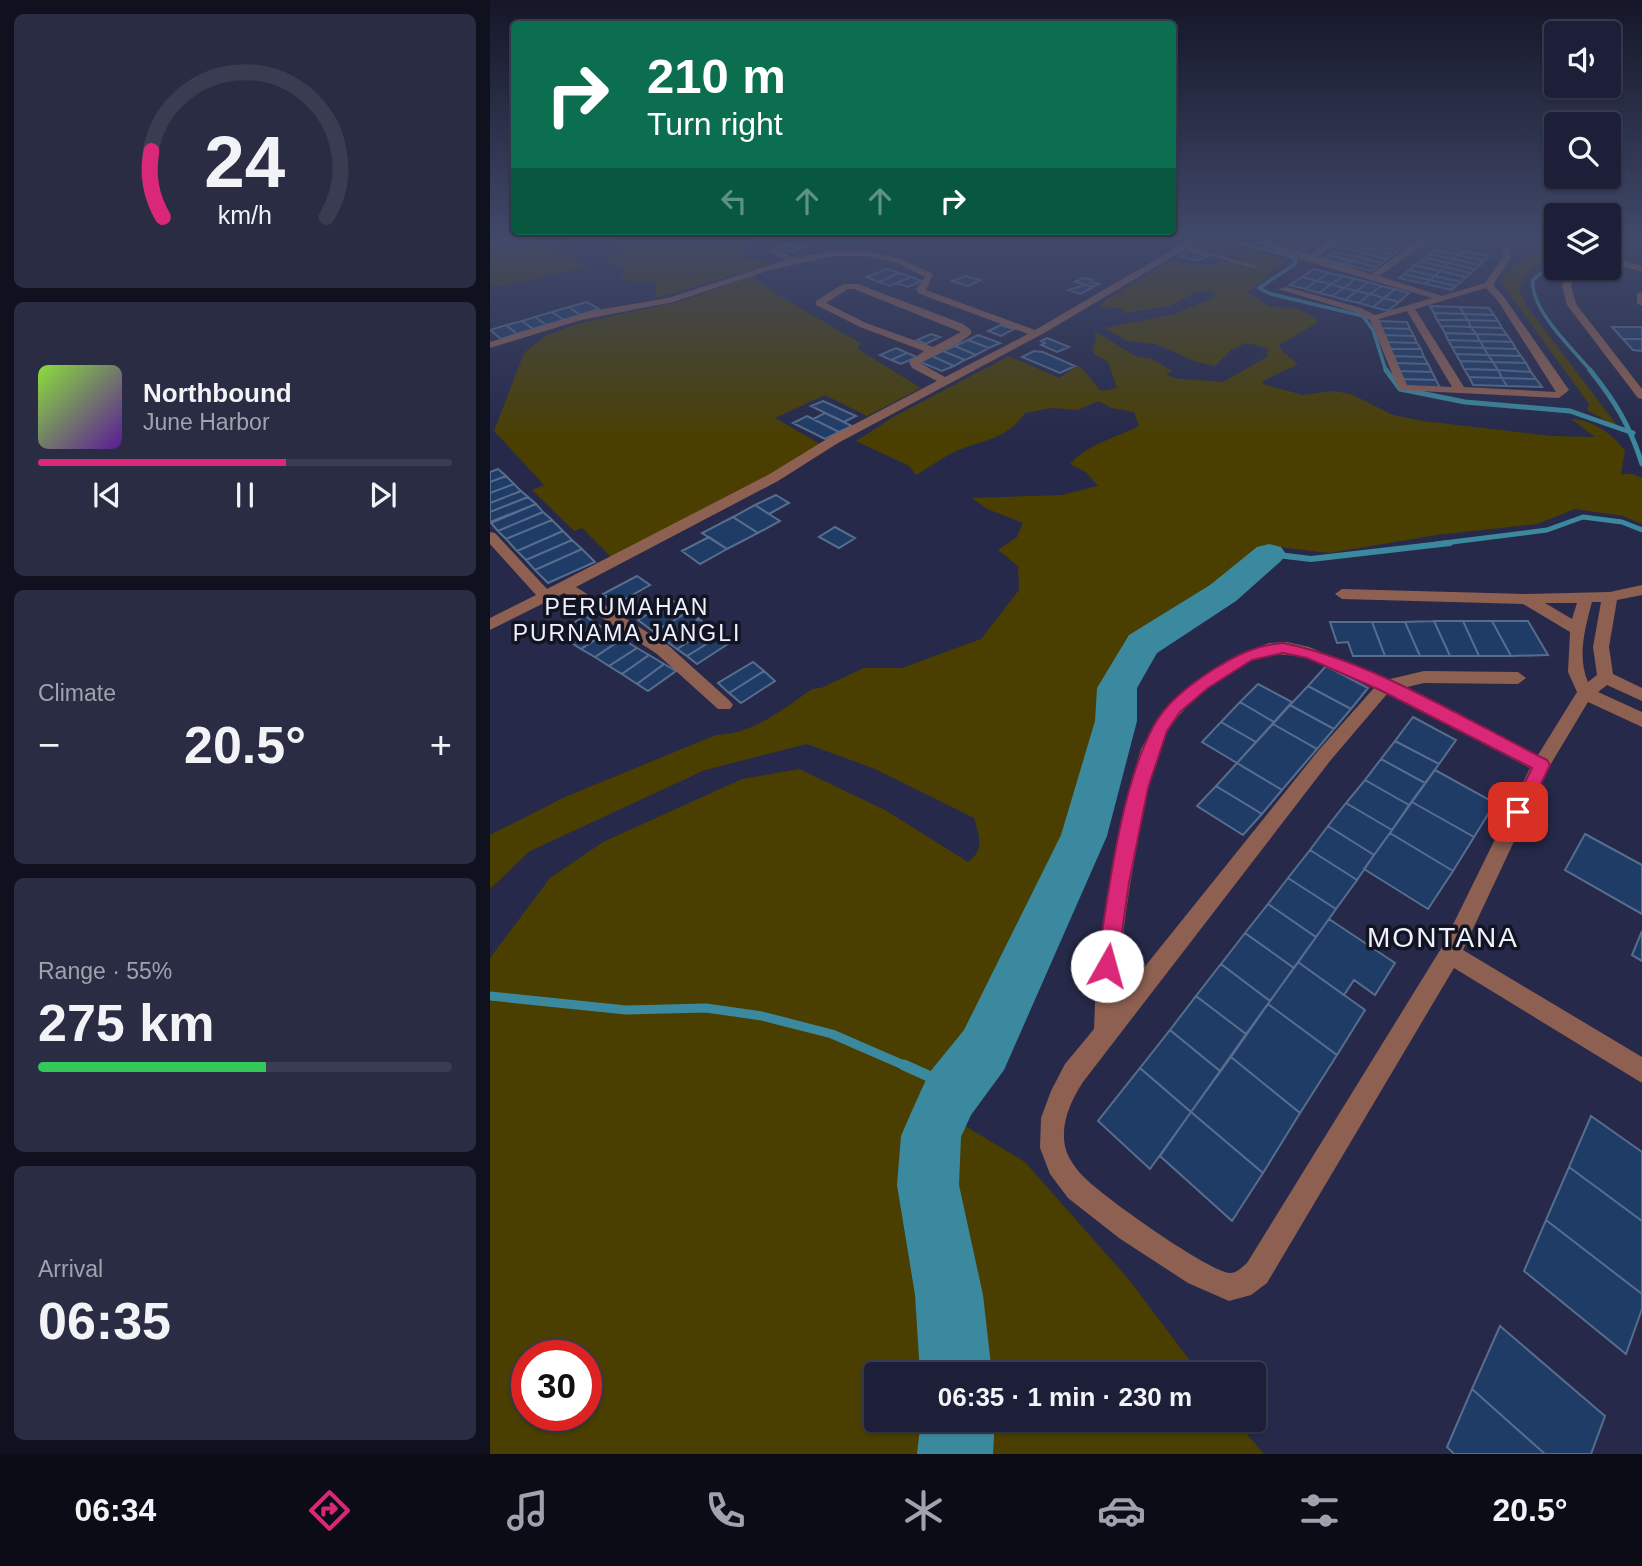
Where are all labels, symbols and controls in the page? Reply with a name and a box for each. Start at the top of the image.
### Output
map controls [1544,21,1621,280]
button: sound [1544,21,1621,98]
icon: right [532,49,623,140]
text: 210 m [647,49,786,103]
text: Turn right [647,106,783,142]
button: search [1544,112,1621,189]
text: 24 [205,121,286,202]
icon: left [715,182,753,220]
icon: ahead [788,182,826,220]
icon: ahead [861,182,899,220]
icon: right [934,182,972,220]
text: km/h [218,201,272,229]
button: layers [1544,203,1621,280]
text: Northbound [143,378,292,408]
text: June Harbor [143,409,270,435]
icon: previous [88,476,126,514]
icon: pause [226,476,264,514]
icon: next [364,476,402,514]
district label: PERUMAHAN PURNAMA JANGLI [513,594,741,646]
text: Climate [38,680,116,706]
text: 20.5° [184,716,306,774]
text: − [38,724,60,766]
text: + [430,724,452,766]
pin [1488,782,1548,842]
icon: arrive [1499,793,1537,831]
district label: MONTANA [1367,922,1519,953]
position arrow [1070,929,1144,1003]
text: Range · 55% [38,958,172,984]
text: 275 km [38,994,214,1052]
text: Arrival [38,1256,103,1282]
text: 06:35 [38,1292,171,1350]
speed limit sign: 30 [511,1340,602,1431]
text: 06:35 · 1 min · 230 m [938,1382,1192,1412]
icon: directions [305,1486,354,1535]
icon: music [503,1486,552,1535]
icon: phone [701,1486,750,1535]
icon: climate [899,1486,948,1535]
icon: car [1097,1486,1146,1535]
icon: filters [1295,1486,1344,1535]
text: 06:34 [74,1492,156,1528]
text: 20.5° [1492,1492,1567,1528]

